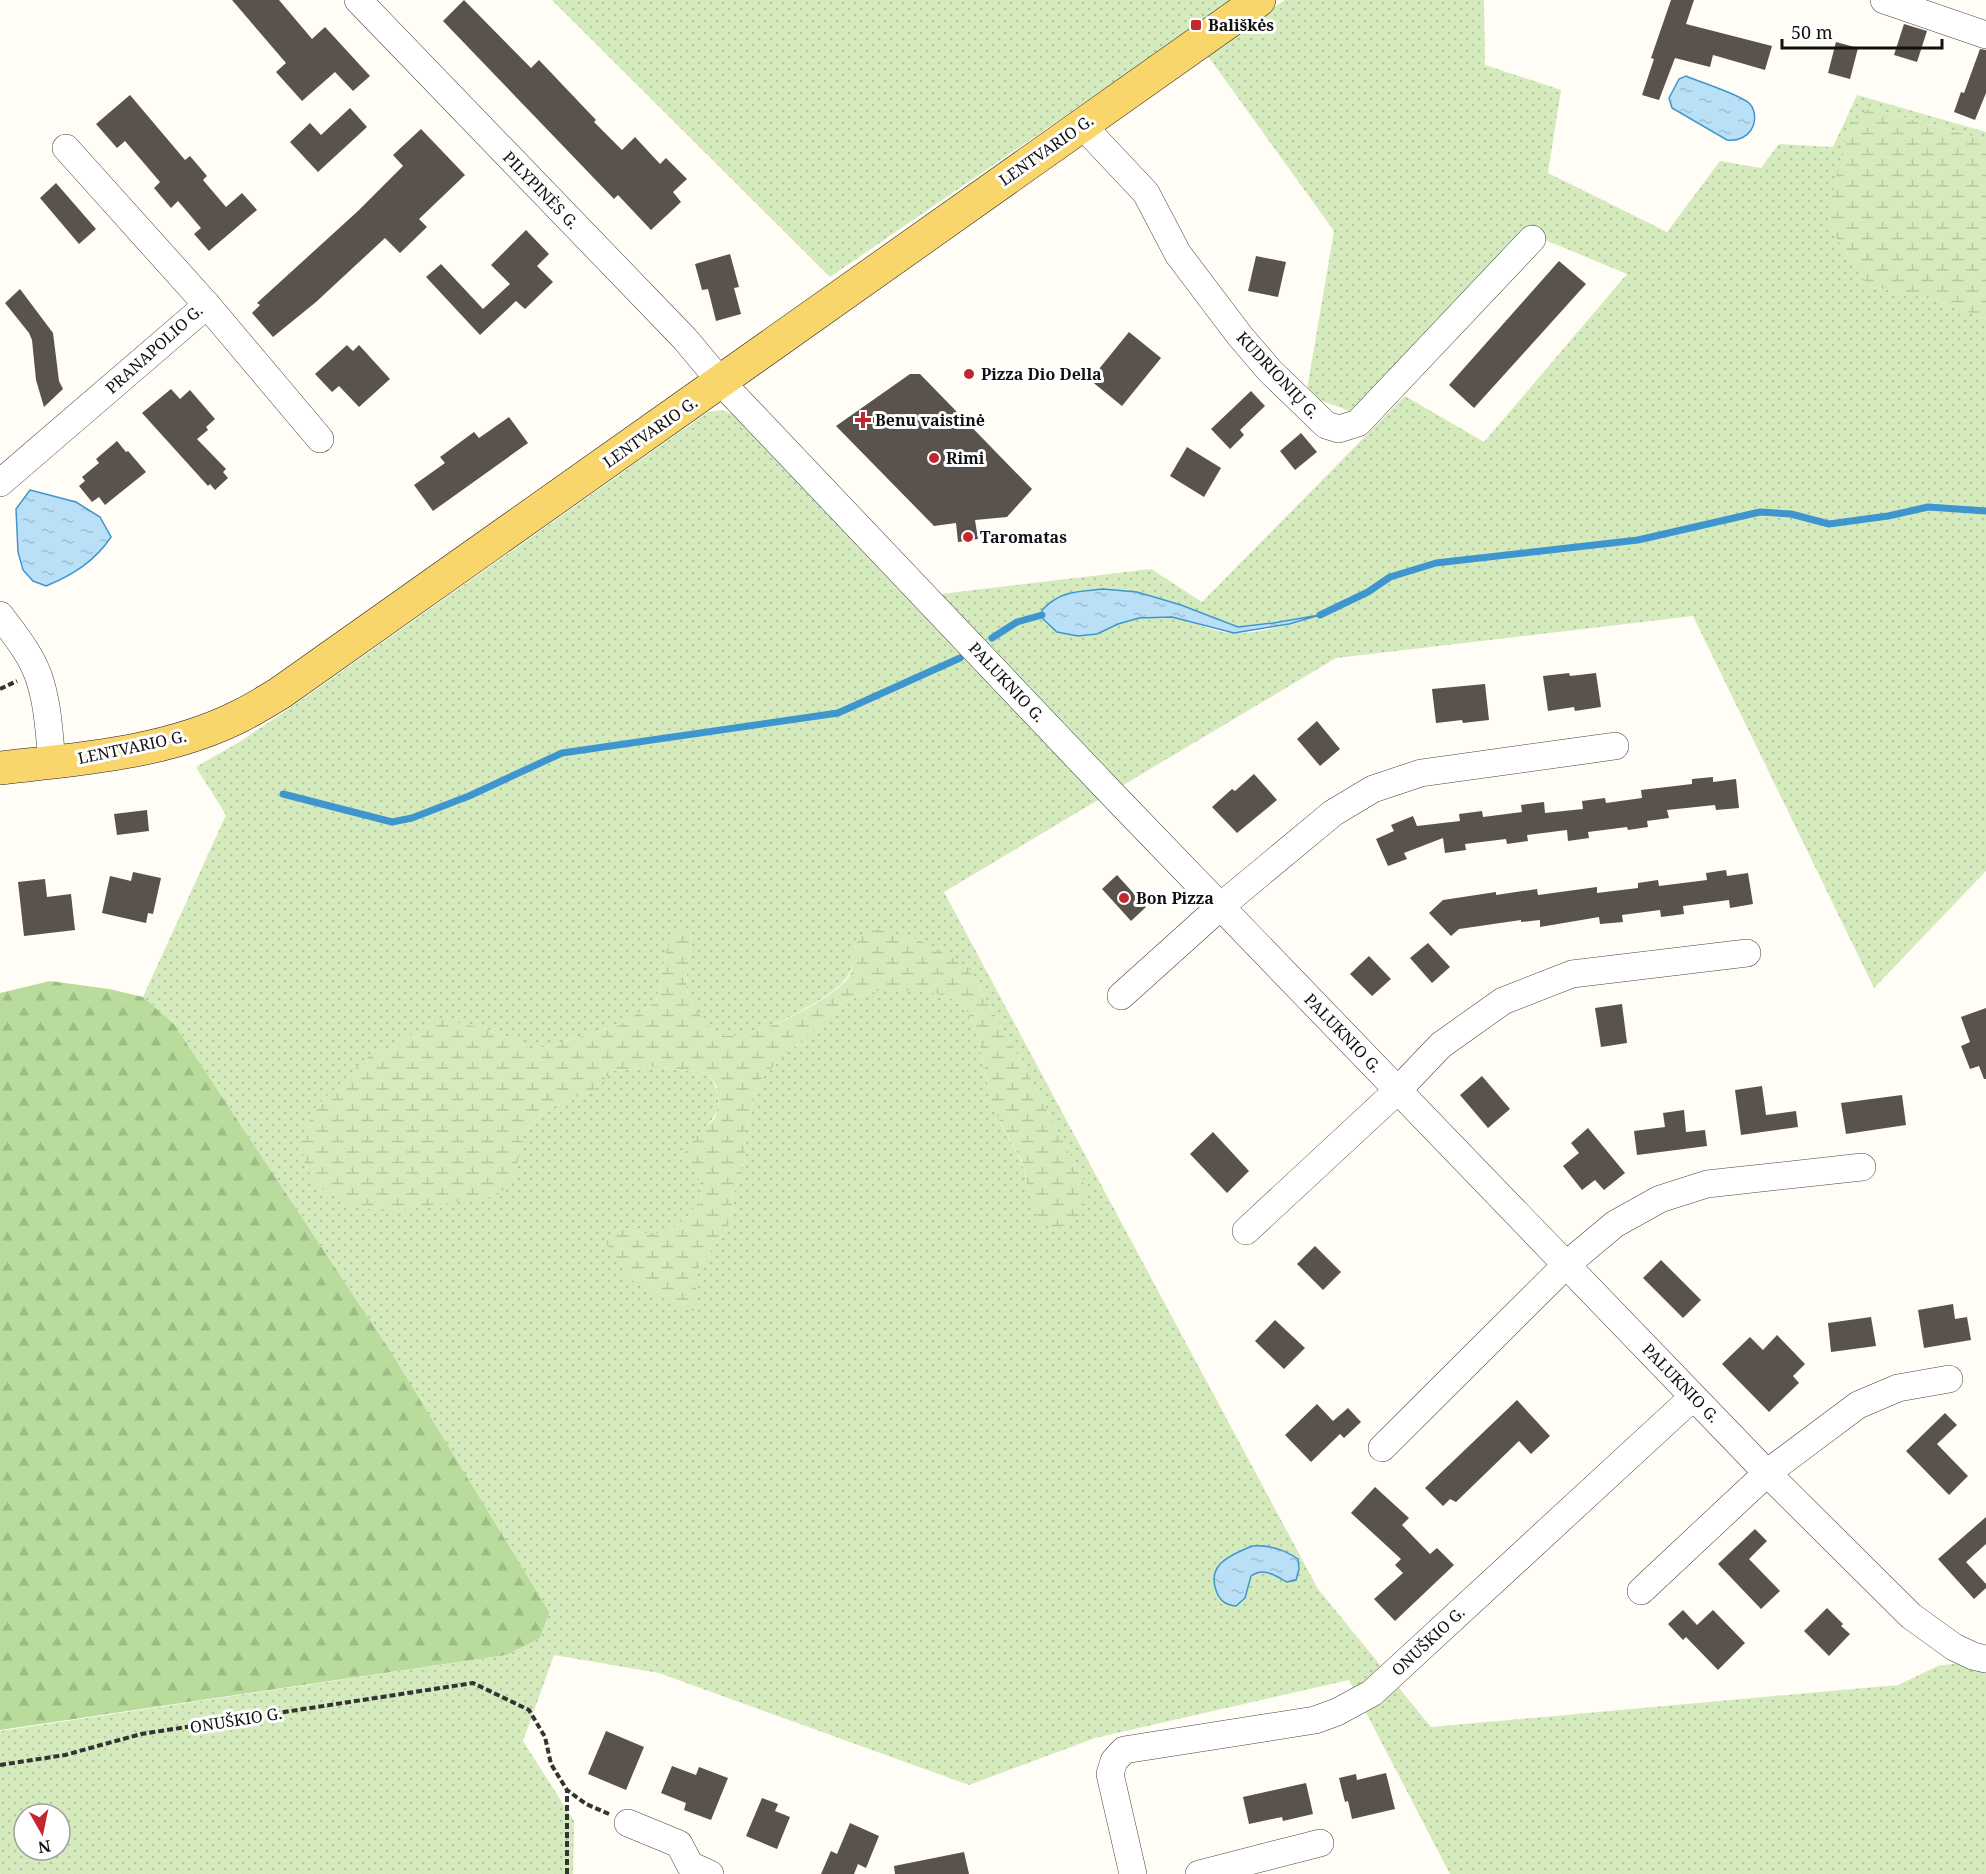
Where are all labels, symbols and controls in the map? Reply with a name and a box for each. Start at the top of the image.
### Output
scale bar [1782,12,1942,50]
place label: Bališkės [1208,14,1274,36]
marker: Bališkės [1189,18,1203,32]
text: 50 m [1791,20,1833,44]
street label: LENTVARIO G. [994,109,1098,191]
street label: PILYPINĖS G. [498,146,584,234]
street label: PRANAPOLIO G. [101,299,207,399]
street label: KUDRIONIŲ G. [1232,327,1324,423]
place label: Pizza Dio Della [981,363,1102,385]
marker: Pizza Dio Della [962,367,976,381]
street label: LENTVARIO G. [598,391,702,473]
place label: Benu vaistinė [875,409,985,431]
marker: Benu vaistinė [856,413,870,427]
place label: Rimi [946,447,985,469]
marker: Rimi [927,451,941,465]
place label: Taromatas [980,526,1067,548]
marker: Taromatas [961,530,975,544]
street label: PALUKNIO G. [964,637,1050,727]
street label: LENTVARIO G. [76,725,188,769]
place label: Bon Pizza [1136,887,1214,909]
marker: Bon Pizza [1117,891,1131,905]
street label: PALUKNIO G. [1300,989,1386,1077]
street label: PALUKNIO G. [1638,1339,1724,1427]
street label: ONUŠKIO G. [1387,1601,1469,1681]
street label: ONUŠKIO G. [188,1702,284,1738]
north arrow [12,1802,72,1862]
text: N [36,1835,52,1859]

